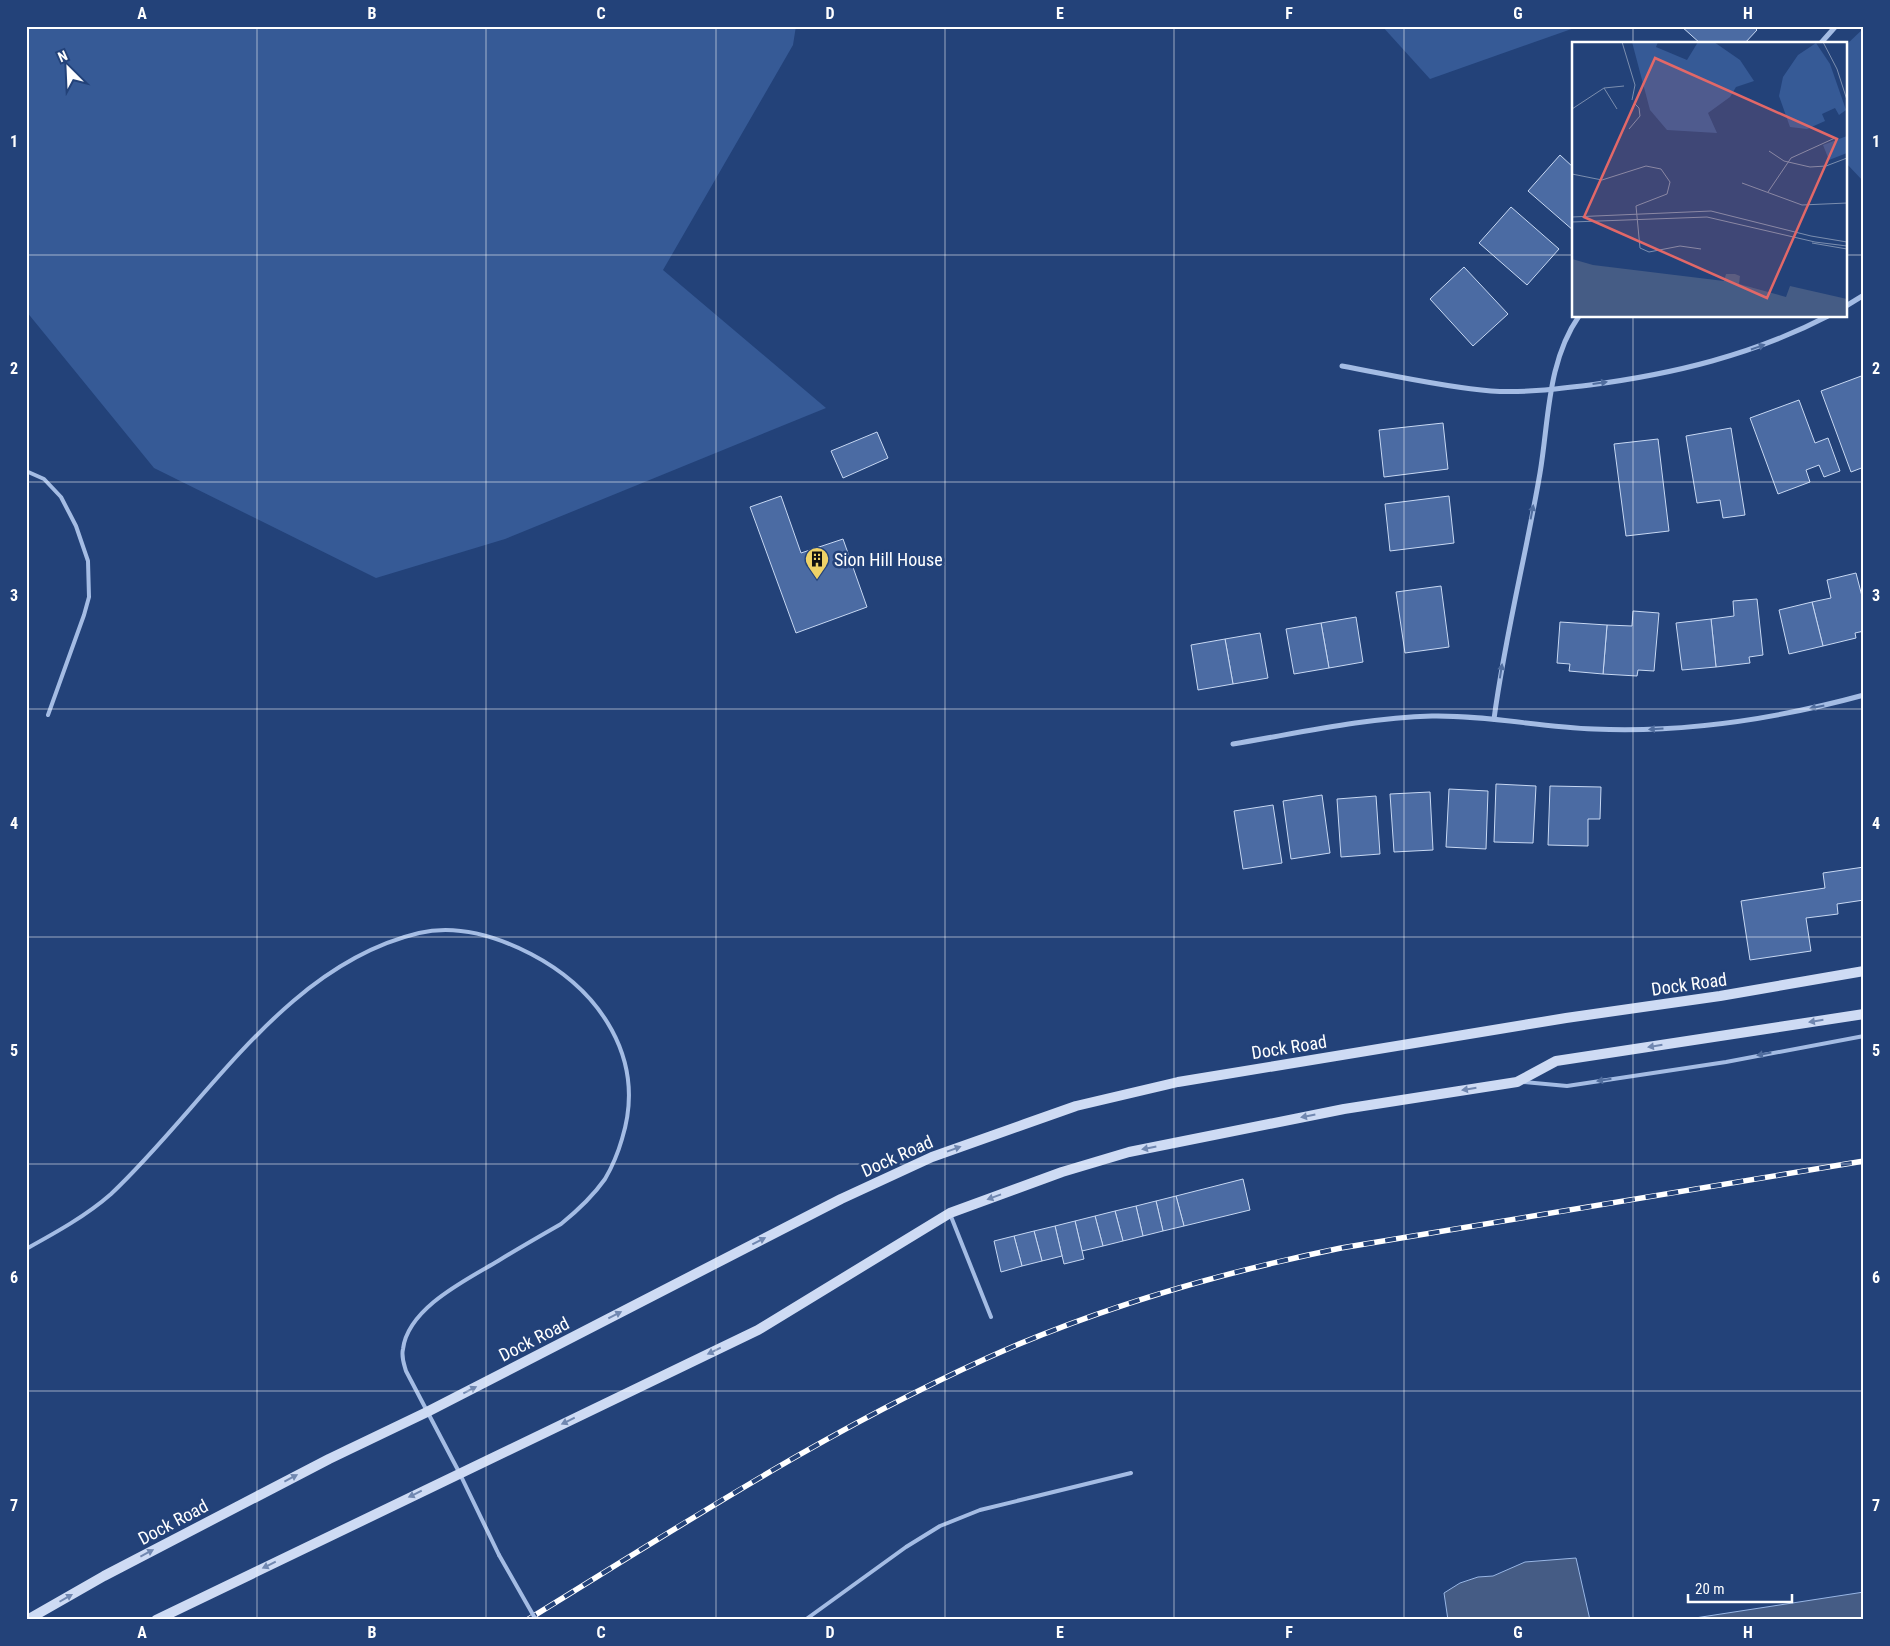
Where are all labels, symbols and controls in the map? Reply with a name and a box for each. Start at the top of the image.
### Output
text: A [137,4,147,23]
text: B [368,4,377,23]
text: C [596,4,606,23]
text: D [825,4,835,23]
text: E [1056,4,1064,23]
text: F [1285,4,1293,23]
text: G [1513,4,1523,23]
text: H [1743,4,1753,23]
north arrow [42,42,92,92]
inset map [1572,42,1848,318]
text: N [56,47,70,65]
text: 1 [10,132,18,151]
text: 1 [1872,132,1880,151]
one-way arrow [1751,343,1766,351]
text: 2 [10,359,18,378]
text: 2 [1872,359,1880,378]
one-way arrow [1592,379,1608,387]
one-way arrow [1529,503,1537,519]
building icon: Sion Hill House [804,546,830,580]
place label: Sion Hill House [834,549,943,570]
text: 3 [10,586,18,605]
text: 3 [1872,586,1880,605]
one-way arrow [1497,663,1505,679]
one-way arrow [1808,703,1824,711]
one-way arrow [1648,725,1664,733]
text: 4 [10,814,18,833]
text: 4 [1872,814,1880,833]
street label: Dock Road [1650,968,1728,1000]
one-way arrow [1807,1017,1823,1025]
street label: Dock Road [1250,1031,1328,1063]
text: 5 [10,1041,18,1060]
text: 5 [1872,1041,1880,1060]
one-way arrow [1647,1042,1663,1050]
one-way arrow [1756,1051,1772,1059]
one-way arrow [1595,1076,1611,1084]
one-way arrow [1460,1086,1476,1094]
one-way arrow [1301,1112,1316,1120]
street label: Dock Road [858,1131,936,1181]
one-way arrow [1142,1144,1157,1152]
one-way arrow [946,1145,961,1153]
one-way arrow [987,1194,1002,1201]
one-way arrow [752,1237,766,1245]
text: 6 [10,1268,18,1287]
text: 6 [1872,1268,1880,1287]
one-way arrow [607,1311,622,1319]
street label: Dock Road [495,1312,573,1366]
one-way arrow [707,1346,722,1355]
one-way arrow [463,1386,477,1394]
one-way arrow [561,1417,575,1425]
one-way arrow [284,1474,298,1482]
one-way arrow [408,1490,422,1498]
street label: Dock Road [135,1495,211,1549]
text: 7 [10,1496,18,1515]
text: 7 [1872,1496,1880,1515]
one-way arrow [140,1549,154,1558]
one-way arrow [262,1561,276,1569]
scale bar [1688,1571,1791,1603]
text: 20 m [1695,1580,1725,1598]
one-way arrow [58,1594,73,1602]
text: A [137,1623,147,1642]
text: B [368,1623,377,1642]
text: C [596,1623,606,1642]
text: D [825,1623,835,1642]
text: E [1056,1623,1064,1642]
text: F [1285,1623,1293,1642]
text: G [1513,1623,1523,1642]
text: H [1743,1623,1753,1642]

